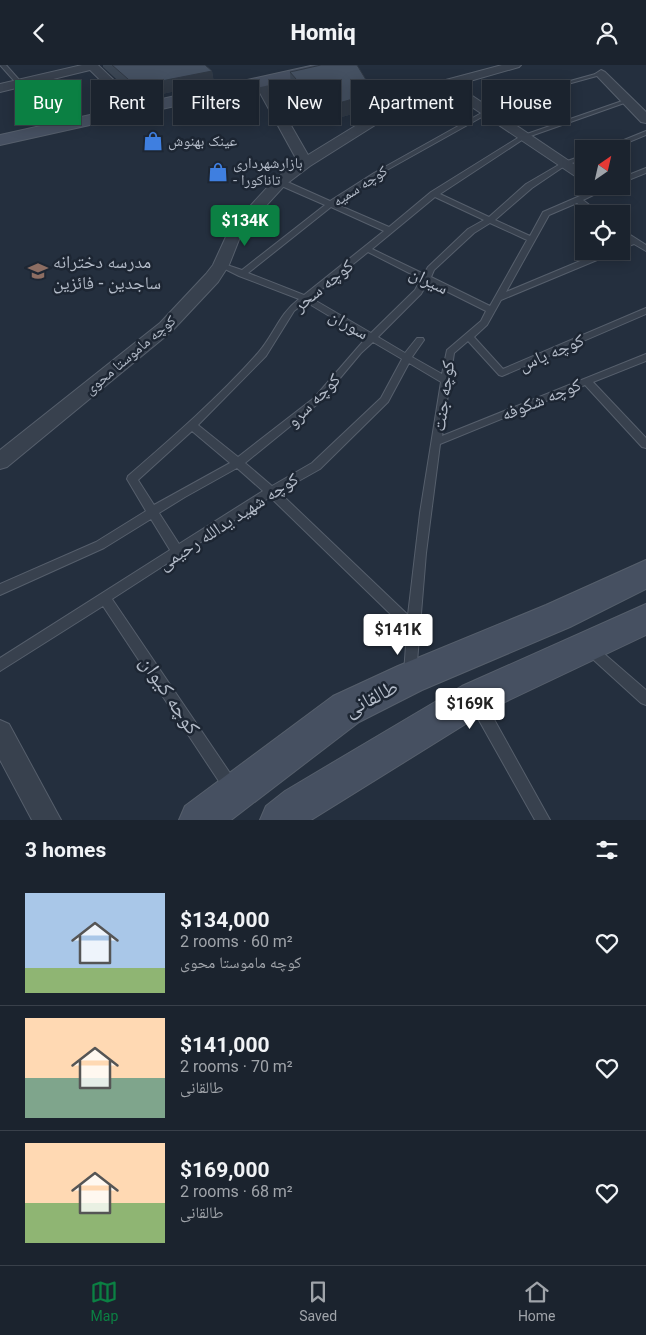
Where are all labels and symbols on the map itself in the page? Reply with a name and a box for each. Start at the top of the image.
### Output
shop icon: عینک بهنوش [142,130,164,152]
place label: عینک بهنوش [168,132,238,151]
north arrow [575,140,630,195]
place label: بازارشهرداری - تاناکورا [233,154,303,189]
shop icon: بازارشهرداری - تاناکورا [207,161,229,183]
street label: کوچه سمیه [329,162,391,210]
pin: $134K [210,205,280,247]
place label: مدرسه دخترانه ساجدین - فائزین [53,251,161,294]
street label: کوچه سحر [288,254,358,317]
school or university icon: مدرسه دخترانه ساجدین - فائزین [27,260,49,282]
street label: سیران [406,262,452,299]
street label: سوران [325,304,372,344]
street label: کوچه ماموستا محوی [81,312,180,399]
street label: کوچه یاس [515,329,588,376]
street label: کوچه جنت [428,359,459,433]
street label: کوچه سرو [282,368,345,432]
street label: کوچه شکوفه [498,373,585,425]
street label: کوچه شهید یدالله رحیمی [154,468,303,575]
pin: $141K [363,613,433,656]
street label: کوچه کیوان [135,651,205,739]
street label: طالقانی [340,674,402,723]
pin: $169K [435,687,505,730]

